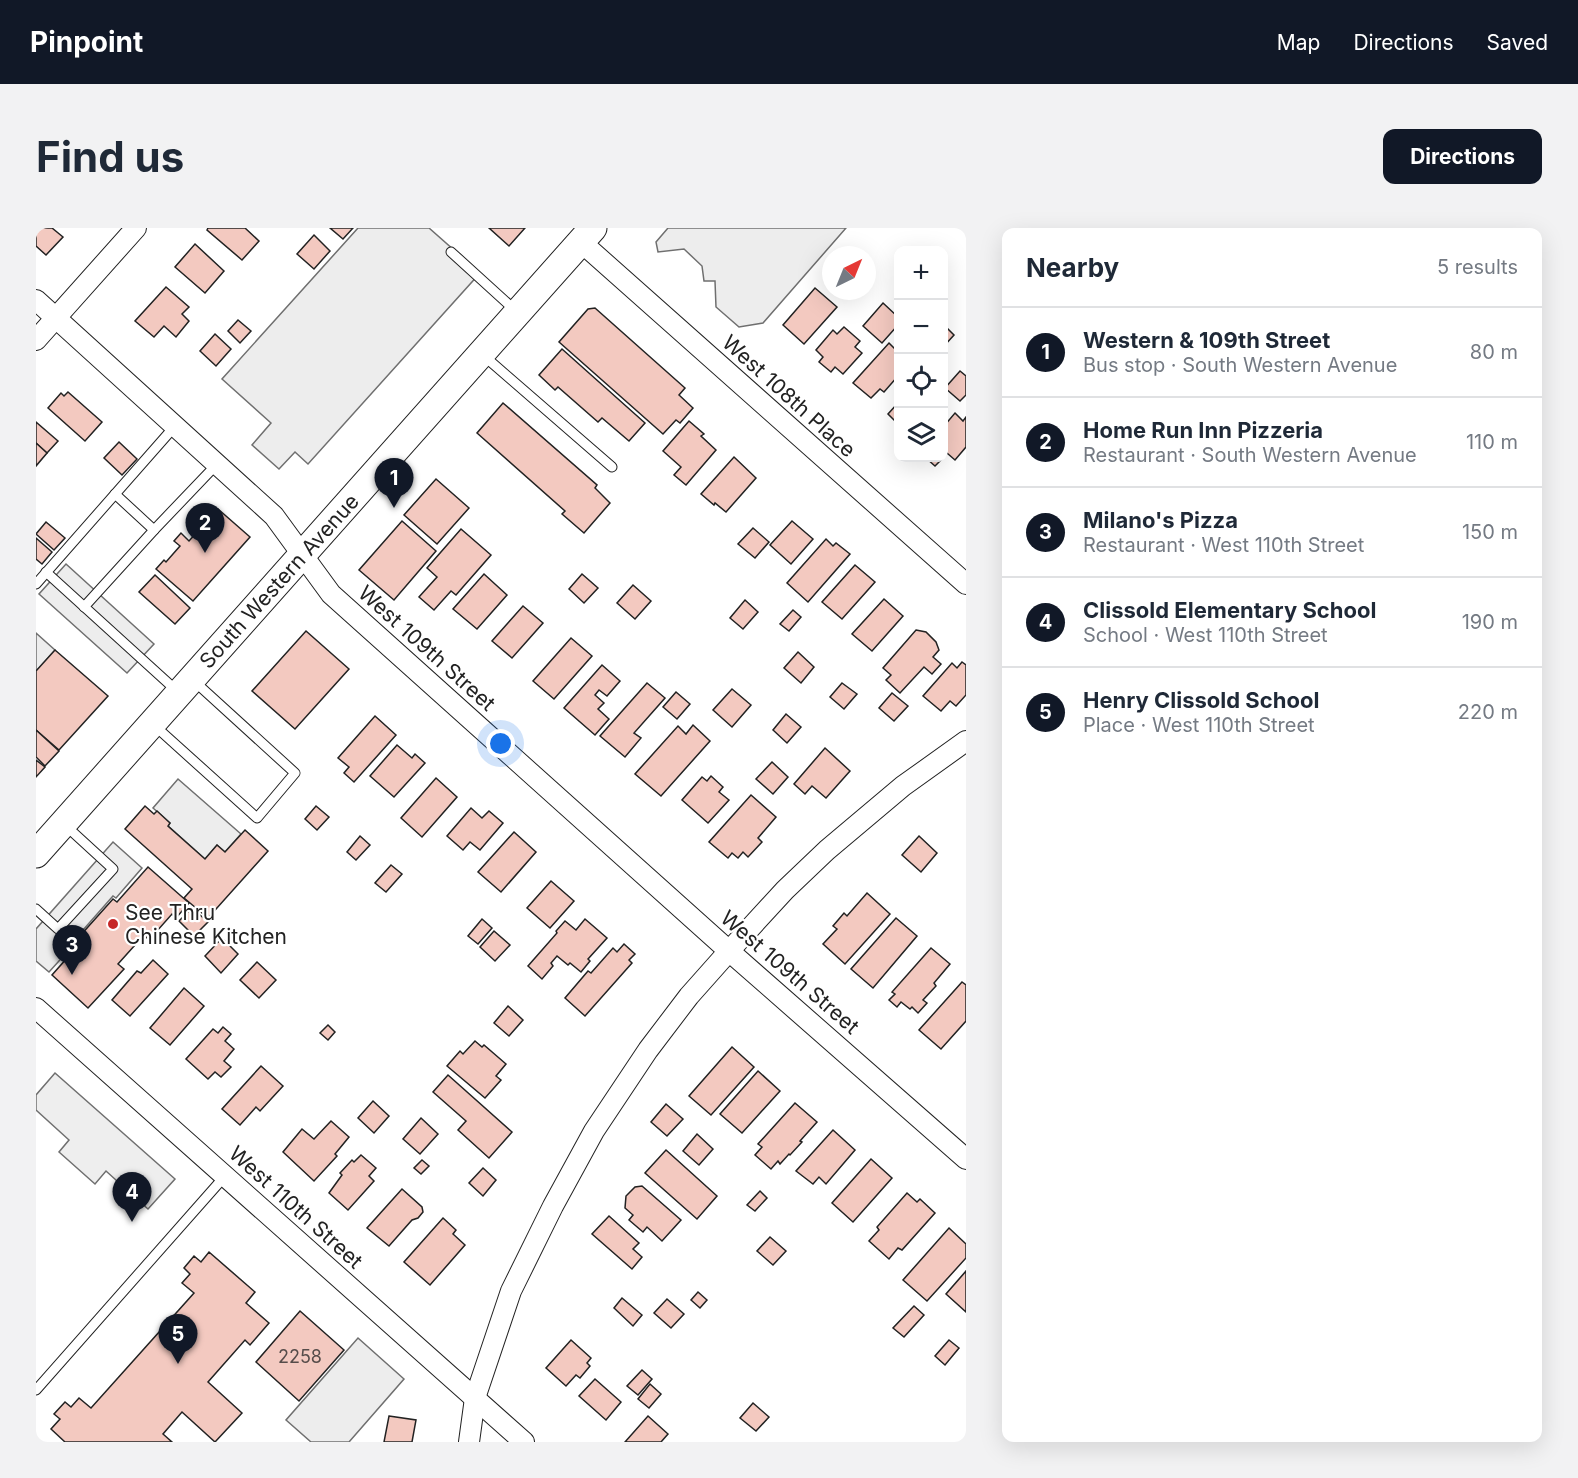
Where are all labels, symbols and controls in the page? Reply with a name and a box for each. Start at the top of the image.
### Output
text: Pinpoint [30,25,143,59]
text: Map [1277,30,1320,55]
text: Directions [1353,30,1454,55]
text: Saved [1487,30,1548,55]
button: Directions [1383,129,1542,184]
text: Find us [36,131,184,182]
north arrow [822,246,876,300]
map controls [894,246,948,462]
button: + [894,246,948,300]
text: Nearby [1026,252,1119,283]
text: 5 results [1437,255,1518,279]
button: − [894,300,948,354]
text: Western & 109th Street [1083,327,1330,353]
street label: West 108th Place [717,330,861,462]
text: 1 [1041,340,1050,364]
text: 80 m [1470,340,1518,364]
text: Bus stop · South Western Avenue [1083,353,1397,377]
button: locate [894,354,948,408]
button: layers [894,408,948,462]
text: Home Run Inn Pizzeria [1083,417,1323,443]
text: 2 [1039,430,1052,454]
text: 110 m [1466,430,1518,454]
text: Restaurant · South Western Avenue [1083,443,1417,467]
pin: 1 [374,458,414,508]
street label: South Western Avenue [194,489,364,673]
pin: 2 [186,504,224,553]
text: Milano's Pizza [1083,507,1238,533]
text: 3 [1039,520,1052,544]
text: 150 m [1462,520,1518,544]
text: Restaurant · West 110th Street [1083,533,1364,557]
street label: West 109th Street [353,580,501,716]
text: Clissold Elementary School [1083,597,1376,623]
text: 4 [1039,610,1052,634]
text: 190 m [1462,610,1518,634]
text: School · West 110th Street [1083,623,1328,647]
text: Henry Clissold School [1083,687,1319,713]
text: 5 [1039,700,1052,724]
text: 220 m [1458,700,1518,724]
text: Place · West 110th Street [1083,713,1315,737]
your location [486,729,515,758]
place label: See Thru Chinese Kitchen [125,900,287,949]
street label: West 109th Street [716,905,864,1039]
marker: See Thru Chinese Kitchen [106,917,120,931]
pin: 3 [52,926,92,975]
street label: West 110th Street [224,1141,368,1274]
pin: 4 [112,1172,152,1222]
pin: 5 [158,1314,198,1364]
house number: 2258 [278,1346,322,1367]

